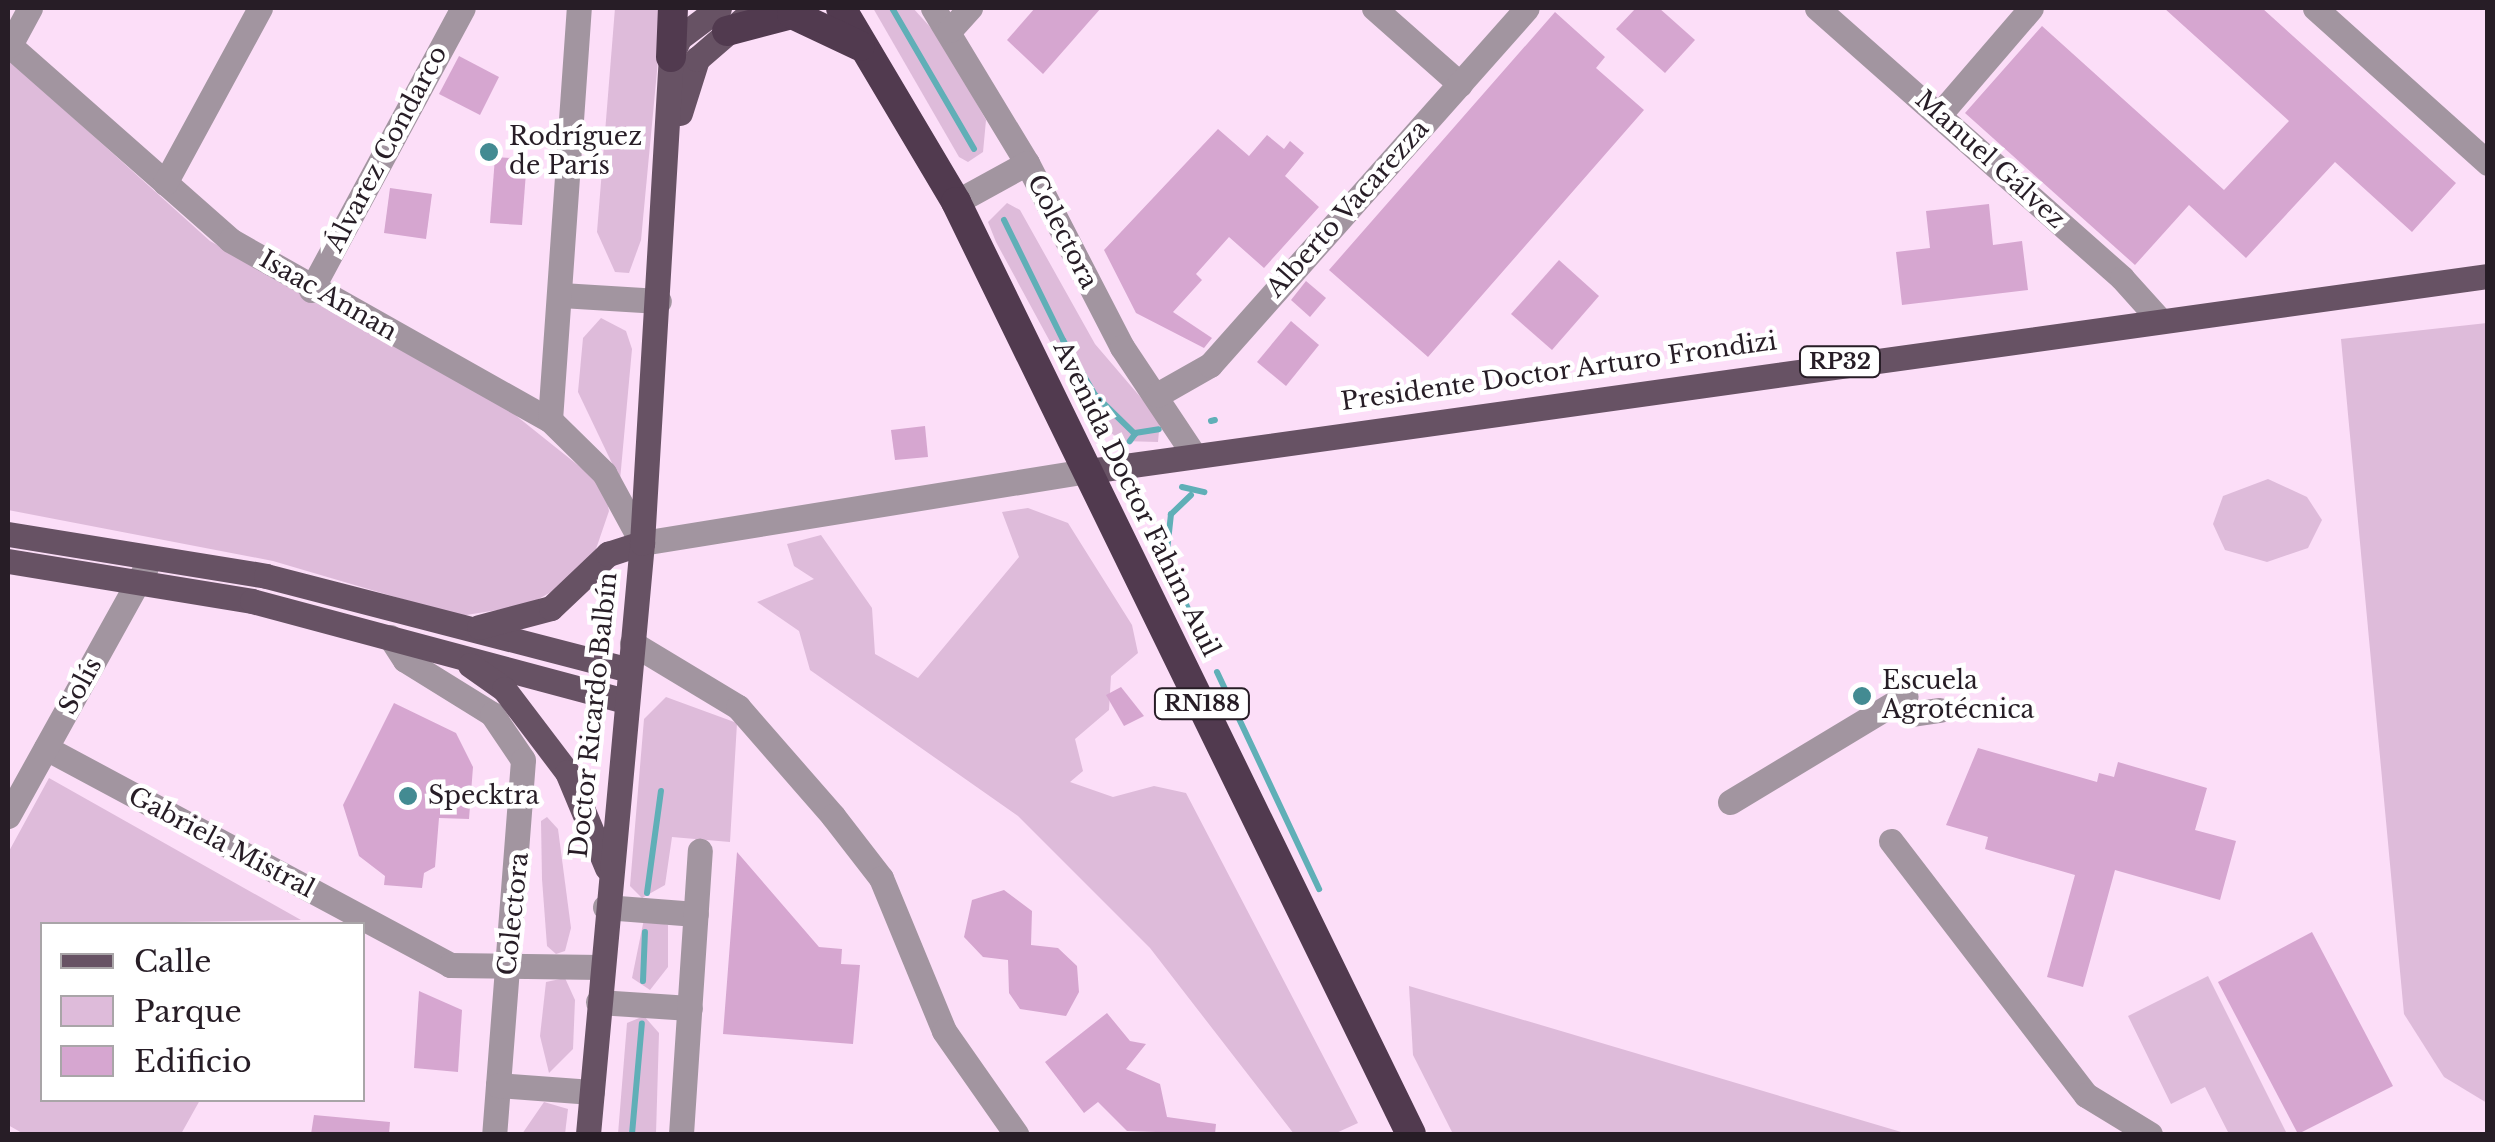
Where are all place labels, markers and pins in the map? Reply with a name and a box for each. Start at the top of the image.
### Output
place label: Rodríguez de París [509,123,642,182]
marker: Rodríguez de París [478,141,500,163]
place label: Escuela Agrotécnica [1882,667,2034,726]
marker: Escuela Agrotécnica [1851,685,1873,707]
place label: Specktra [428,781,539,811]
marker: Specktra [397,785,419,807]

